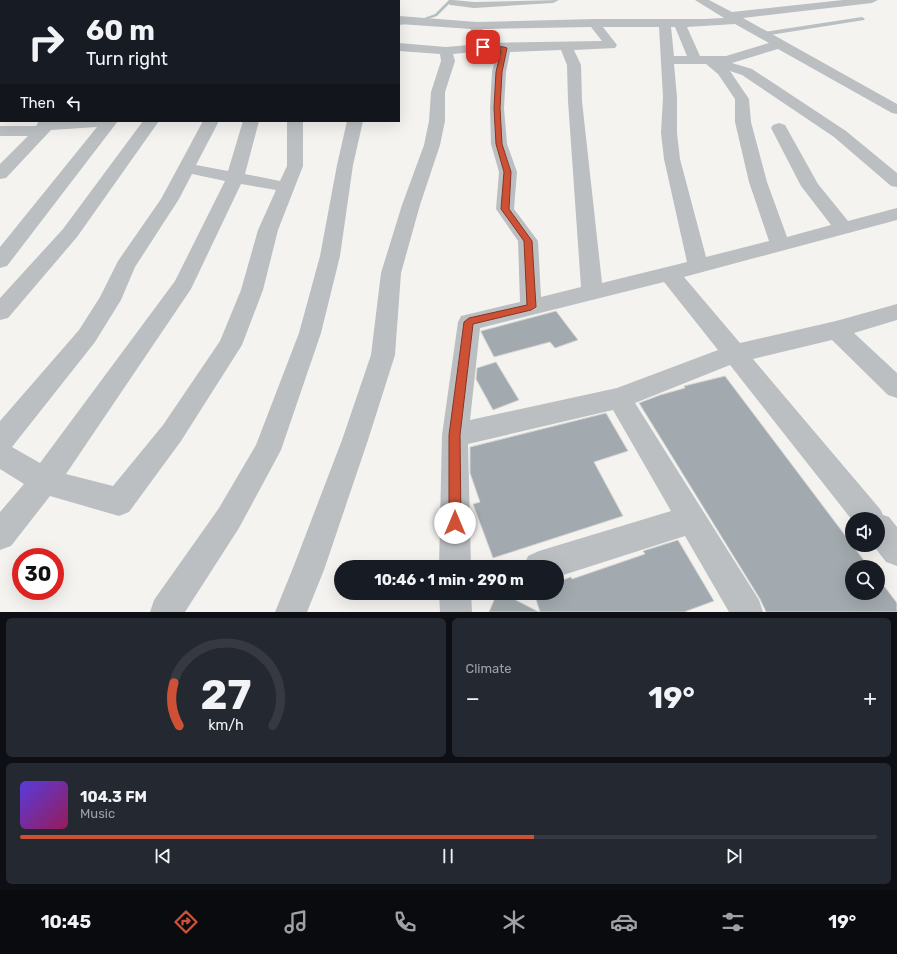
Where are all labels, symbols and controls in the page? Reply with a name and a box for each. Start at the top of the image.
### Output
text: 60 m [86,14,155,47]
icon: right [20,16,72,68]
pin [466,30,500,64]
icon: arrive [472,36,494,58]
text: Turn right [86,48,168,70]
icon: left [63,92,85,114]
text: Then [20,94,55,112]
position arrow [434,502,476,544]
map controls [845,512,885,600]
button: sound [845,512,885,552]
speed limit sign: 30 [12,548,64,600]
button: search [845,560,885,600]
text: 10:46 · 1 min · 290 m [374,571,524,589]
text: Climate [466,661,512,676]
text: 27 [200,669,251,718]
text: 19° [648,680,695,716]
text: − [466,685,480,712]
text: + [863,685,877,712]
text: km/h [208,716,244,733]
text: 104.3 FM [80,788,147,806]
text: Music [80,806,115,821]
icon: previous [152,845,174,867]
icon: pause [437,845,459,867]
icon: next [723,845,745,867]
icon: directions [172,908,200,936]
icon: music [282,908,310,936]
icon: phone [391,908,419,936]
icon: climate [500,908,528,936]
icon: car [610,908,638,936]
icon: filters [719,908,747,936]
text: 10:45 [41,911,91,933]
text: 19° [828,911,856,933]

